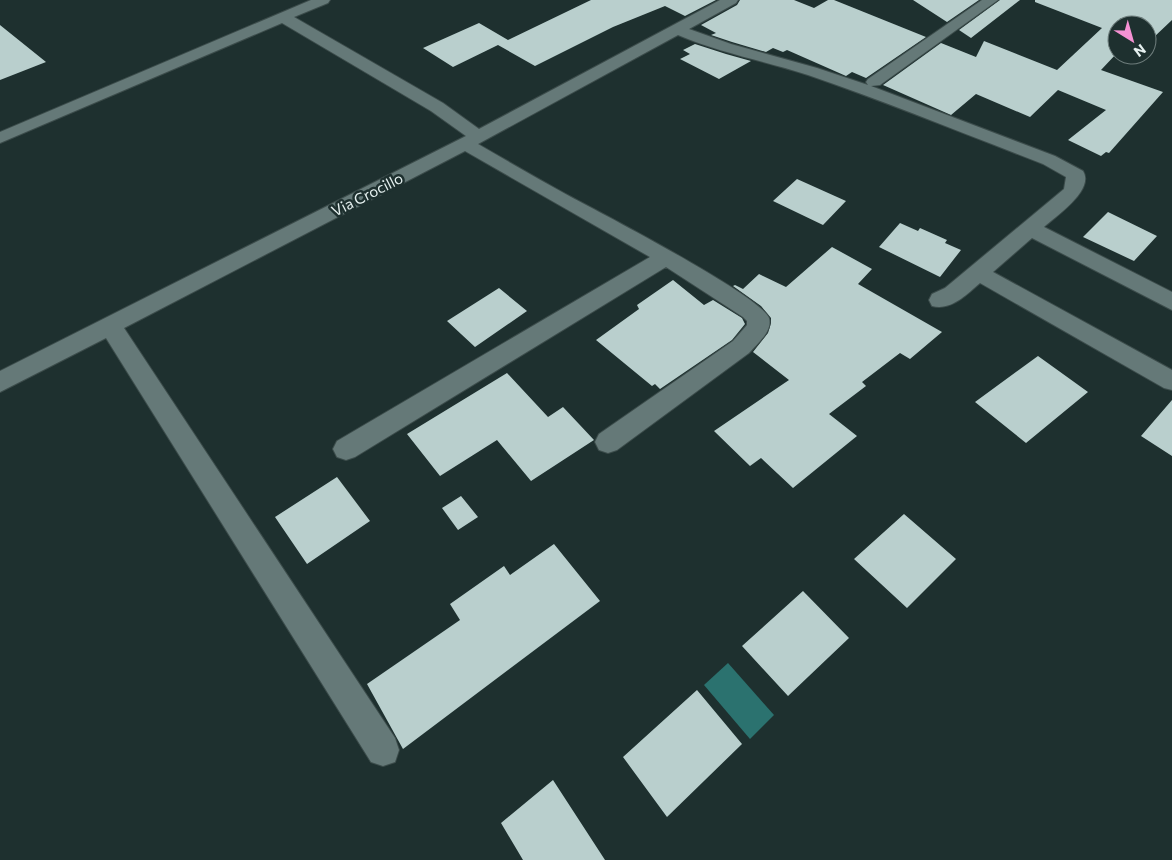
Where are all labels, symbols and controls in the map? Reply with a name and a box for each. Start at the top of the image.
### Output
north arrow [1107,15,1157,65]
text: N [1131,41,1149,61]
street label: Via Crocillo [328,168,406,220]

